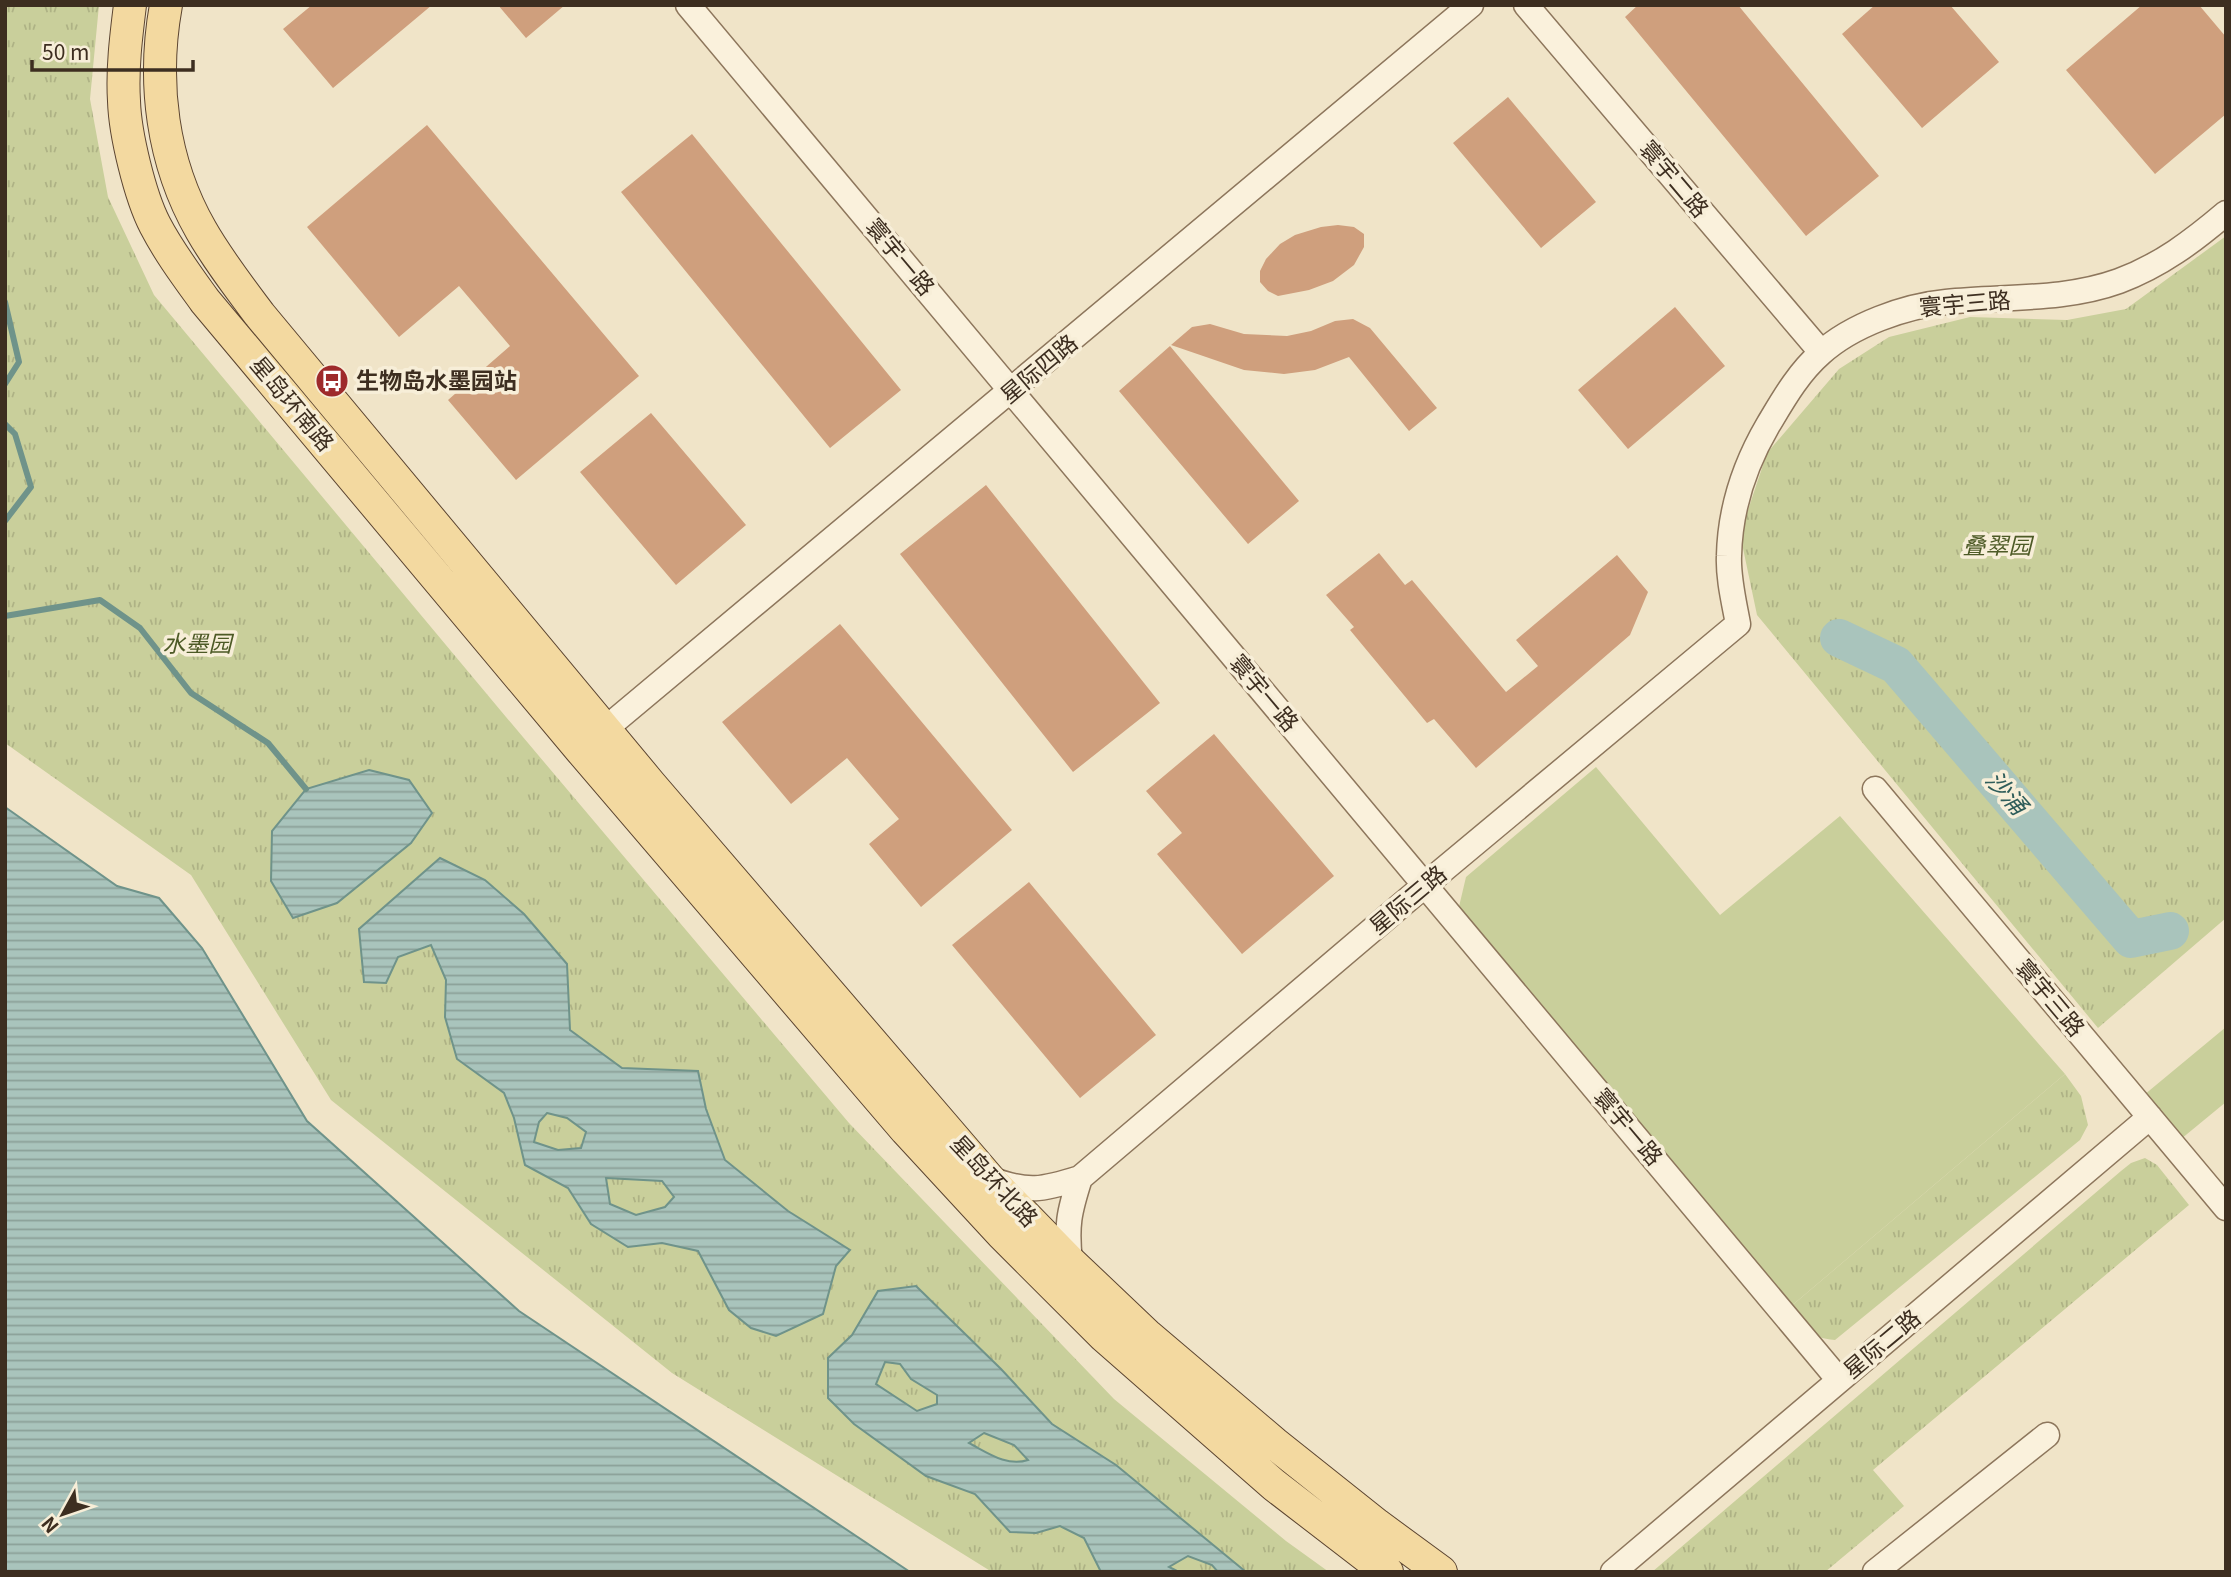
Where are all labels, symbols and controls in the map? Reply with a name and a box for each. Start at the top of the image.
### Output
scale bar [32,28,192,72]
text: 50 m [42,36,89,66]
street label: 寰宇二路 [1633,132,1718,224]
street label: 寰宇一路 [859,210,944,302]
street label: 寰宇三路 [1918,281,2012,323]
street label: 星际四路 [992,325,1084,410]
street label: 星岛环南路 [244,348,344,458]
bus stop icon: 生物岛水墨园站 [313,362,351,400]
place label: 生物岛水墨园站 [356,362,517,396]
park label: 叠翠园 [1963,527,2035,561]
park label: 水墨园 [163,625,235,659]
street label: 寰宇一路 [1223,646,1308,738]
water label: 沙涌 [1979,762,2039,823]
street label: 星际三路 [1361,856,1453,941]
street label: 寰宇三路 [2009,951,2094,1043]
street label: 寰宇一路 [1587,1080,1672,1172]
street label: 星岛环北路 [944,1126,1047,1233]
street label: 星际二路 [1835,1300,1927,1385]
north arrow [28,1479,98,1549]
text: N [34,1512,64,1540]

